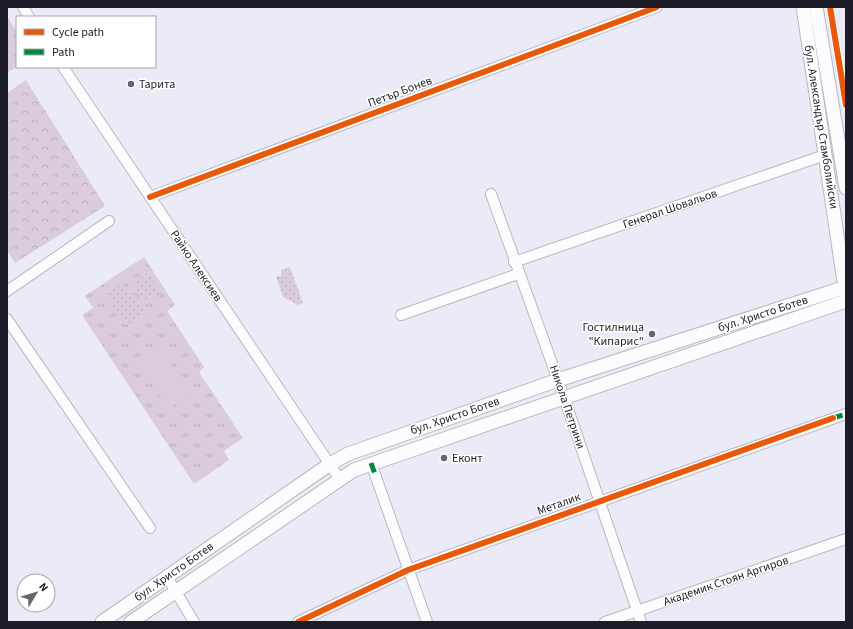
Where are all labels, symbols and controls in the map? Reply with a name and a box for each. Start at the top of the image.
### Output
legend [16,16,156,68]
text: Cycle path [52,24,104,41]
text: Path [52,44,75,61]
street label: бул. Александър Стамболийски [800,44,842,210]
street label: Петър Бонев [366,72,434,112]
place label: Тарита [139,76,175,93]
marker: Тарита [126,79,136,89]
street label: Генерал Шовальов [621,185,719,233]
street label: Райко Алексиев [166,227,226,305]
street label: бул. Христо Ботев [716,291,810,337]
place label: Гостилница "Кипарис" [582,319,644,350]
marker: Гостилница "Кипарис" [647,329,657,339]
street label: Никола Петрини [545,363,589,451]
street label: бул. Христо Ботев [408,393,502,439]
place label: Еконт [452,450,483,467]
marker: Еконт [439,453,449,463]
street label: Металик [535,488,583,520]
street label: бул. Христо Ботев [131,538,217,606]
street label: Академик Стоян Аргиров [661,552,791,610]
north arrow [16,573,56,613]
text: N [35,580,52,595]

